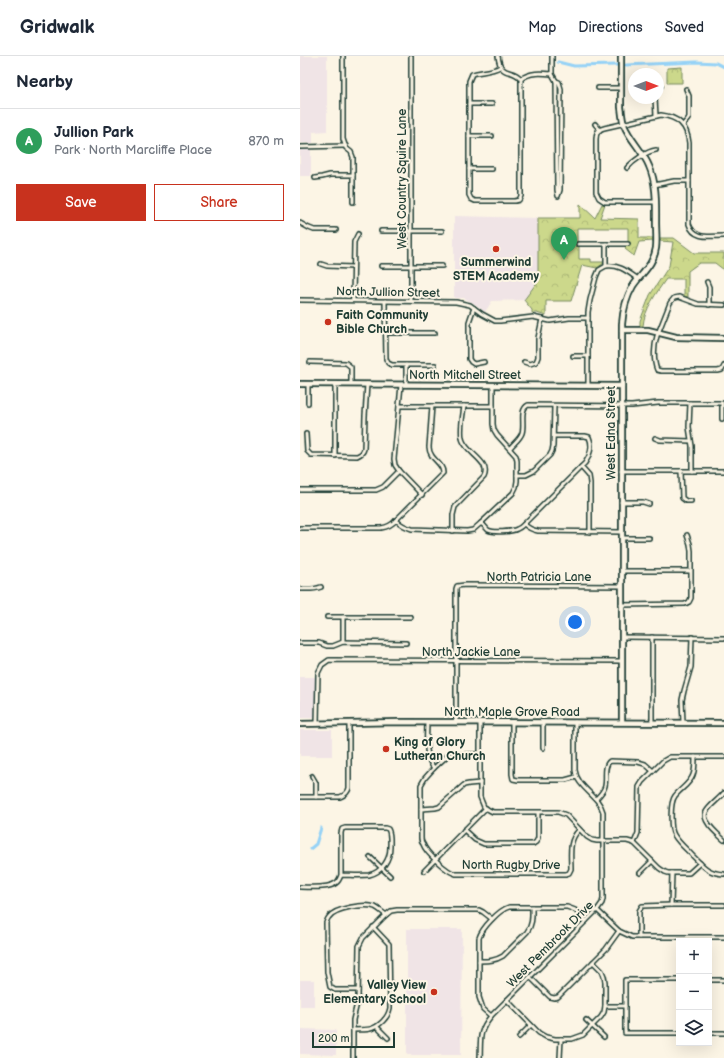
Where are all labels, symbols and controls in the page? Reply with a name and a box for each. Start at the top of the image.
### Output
text: Gridwalk [20,16,95,39]
text: Map [528,19,556,36]
text: Directions [578,19,643,36]
text: Saved [665,19,704,36]
north arrow [628,68,664,104]
text: Nearby [16,72,73,92]
street label: West Country Squire Lane [395,109,410,249]
text: Jullion Park [54,123,134,142]
text: A [25,133,33,149]
text: 870 m [248,133,284,149]
text: Park · North Marcliffe Place [54,142,212,158]
button: Save [16,184,146,221]
button: Share [154,184,284,221]
pin: A [551,227,577,260]
marker: Summerwind STEM Academy [491,244,501,254]
place label: Summerwind STEM Academy [453,255,539,284]
street label: North Jullion Street [336,284,440,301]
place label: Faith Community Bible Church [336,308,429,337]
marker: Faith Community Bible Church [323,317,333,327]
street label: North Mitchell Street [409,368,521,383]
street label: West Edna Street [604,385,619,480]
street label: North Patricia Lane [487,570,592,585]
your location [565,612,585,632]
street label: North Jackie Lane [422,645,520,660]
street label: North Maple Grove Road [444,705,580,720]
place label: King of Glory Lutheran Church [394,735,486,764]
marker: King of Glory Lutheran Church [381,744,391,754]
street label: North Rugby Drive [462,858,560,873]
street label: West Pembrook Drive [504,898,597,991]
map controls [676,938,712,1046]
button: + [676,938,712,974]
button: − [676,974,712,1010]
place label: Valley View Elementary School [323,978,426,1007]
marker: Valley View Elementary School [429,987,439,997]
button: layers [676,1010,712,1046]
scale bar [312,1030,395,1049]
text: 200 m [318,1032,350,1045]

